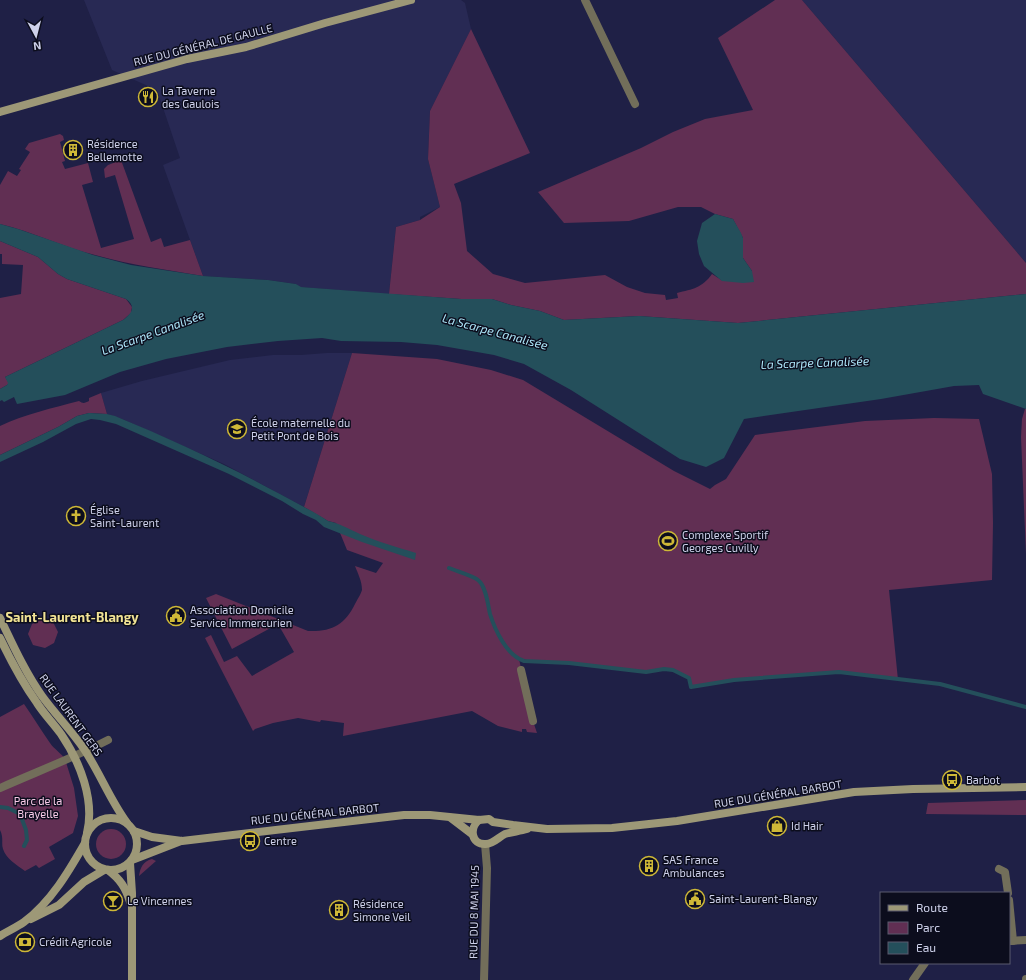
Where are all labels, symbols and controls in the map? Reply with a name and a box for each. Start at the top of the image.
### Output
north arrow [16,16,56,56]
street label: RUE DU GÉNÉRAL DE GAULLE [132,21,274,68]
text: N [32,39,42,53]
place label: La Taverne des Gaulois [162,84,220,110]
restaurant icon: La Taverne des Gaulois [137,86,159,108]
place label: Résidence Bellemotte [87,137,142,163]
building icon: Résidence Bellemotte [62,139,84,161]
water label: La Scarpe Canalisée [99,307,207,357]
water label: La Scarpe Canalisée [441,310,550,352]
water label: La Scarpe Canalisée [760,353,870,371]
place label: École maternelle du Petit Pont de Bois [251,416,350,442]
school or university icon: École maternelle du Petit Pont de Bois [226,418,248,440]
place label: Église Saint-Laurent [90,503,159,529]
church icon: Église Saint-Laurent [65,505,87,527]
place label: Complexe Sportif Georges Cuvilly [682,528,769,554]
sports icon: Complexe Sportif Georges Cuvilly [657,530,679,552]
place label: Association Domicile Service Immercurien [190,603,294,629]
public building icon: Association Domicile Service Immercurien [165,605,187,627]
district label: Saint-Laurent-Blangy [5,609,139,625]
street label: RUE LAURENT GERS [37,671,105,758]
bus stop icon: Barbot [941,769,963,791]
place label: Barbot [966,773,1000,786]
street label: RUE DU GÉNÉRAL BARBOT [713,777,843,810]
park label: Parc de la Brayelle [14,794,62,820]
street label: RUE DU GÉNÉRAL BARBOT [250,800,380,827]
shop icon: Id Hair [766,815,788,837]
place label: Id Hair [791,819,824,832]
bus stop icon: Centre [239,830,261,852]
place label: Centre [264,834,297,847]
place label: SAS France Ambulances [663,853,725,879]
building icon: SAS France Ambulances [638,855,660,877]
street label: RUE DU 8 MAI 1945 [466,865,481,959]
public building icon: Saint-Laurent-Blangy [684,888,706,910]
bar icon: Le Vincennes [102,890,124,912]
place label: Saint-Laurent-Blangy [709,892,818,905]
legend [880,892,1010,964]
place label: Le Vincennes [127,894,192,907]
place label: Résidence Simone Veil [353,897,411,923]
building icon: Résidence Simone Veil [328,899,350,921]
text: Route [916,900,948,914]
text: Parc [916,920,940,934]
bank icon: Crédit Agricole [14,931,36,953]
place label: Crédit Agricole [39,935,112,948]
text: Eau [916,940,936,954]

